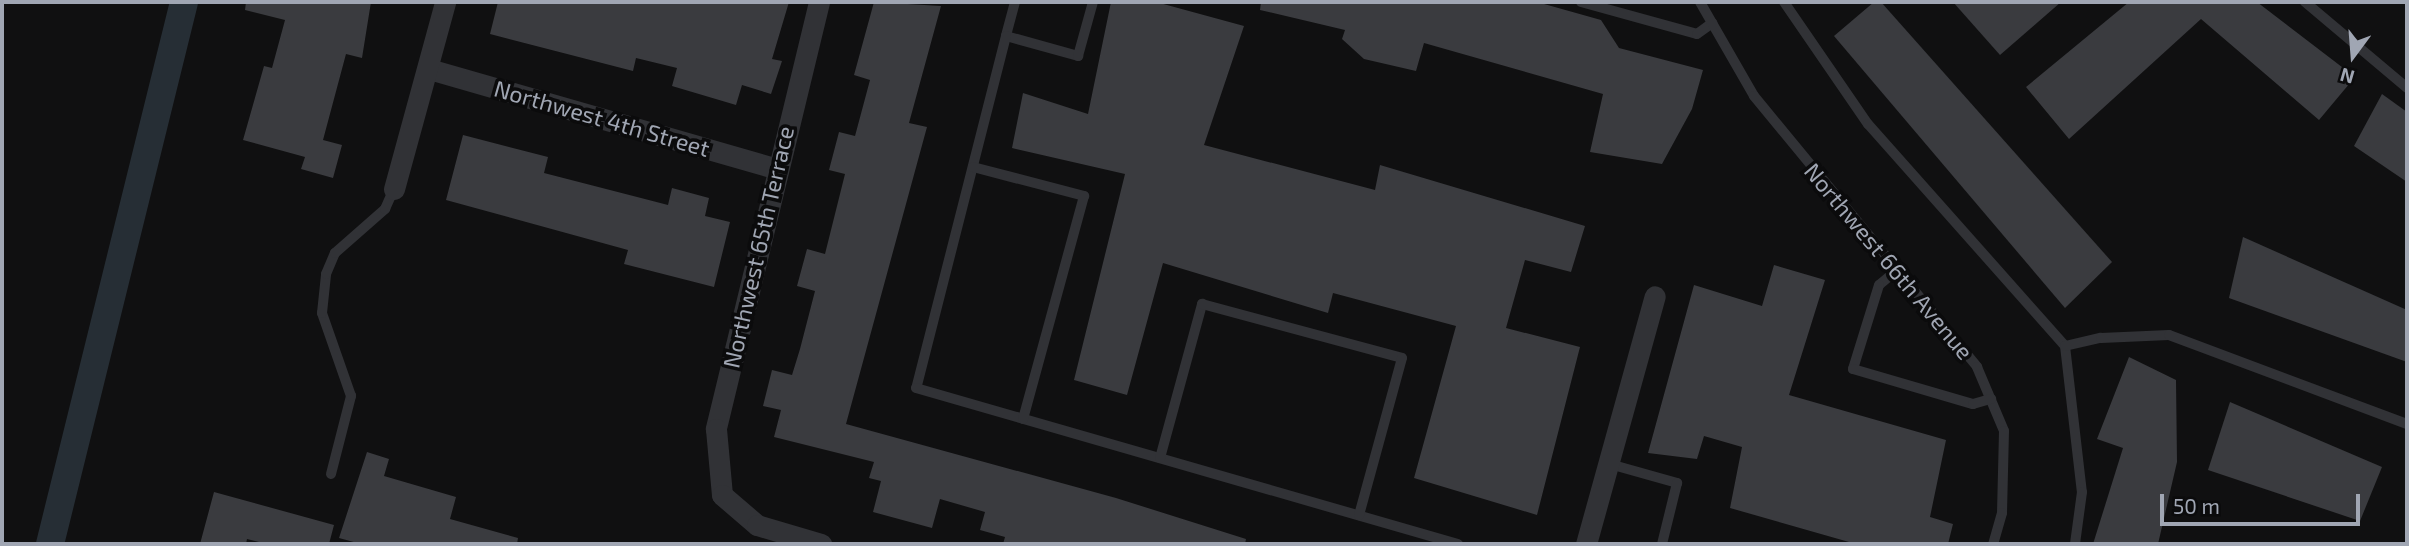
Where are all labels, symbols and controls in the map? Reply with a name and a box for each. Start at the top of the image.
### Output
north arrow [2318,21,2388,91]
text: N [2337,64,2357,90]
street label: Northwest 4th Street [491,74,713,162]
street label: Northwest 65th Terrace [717,123,799,371]
street label: Northwest 66th Avenue [1799,157,1979,365]
scale bar [2164,480,2364,524]
text: 50 m [2173,493,2220,518]

